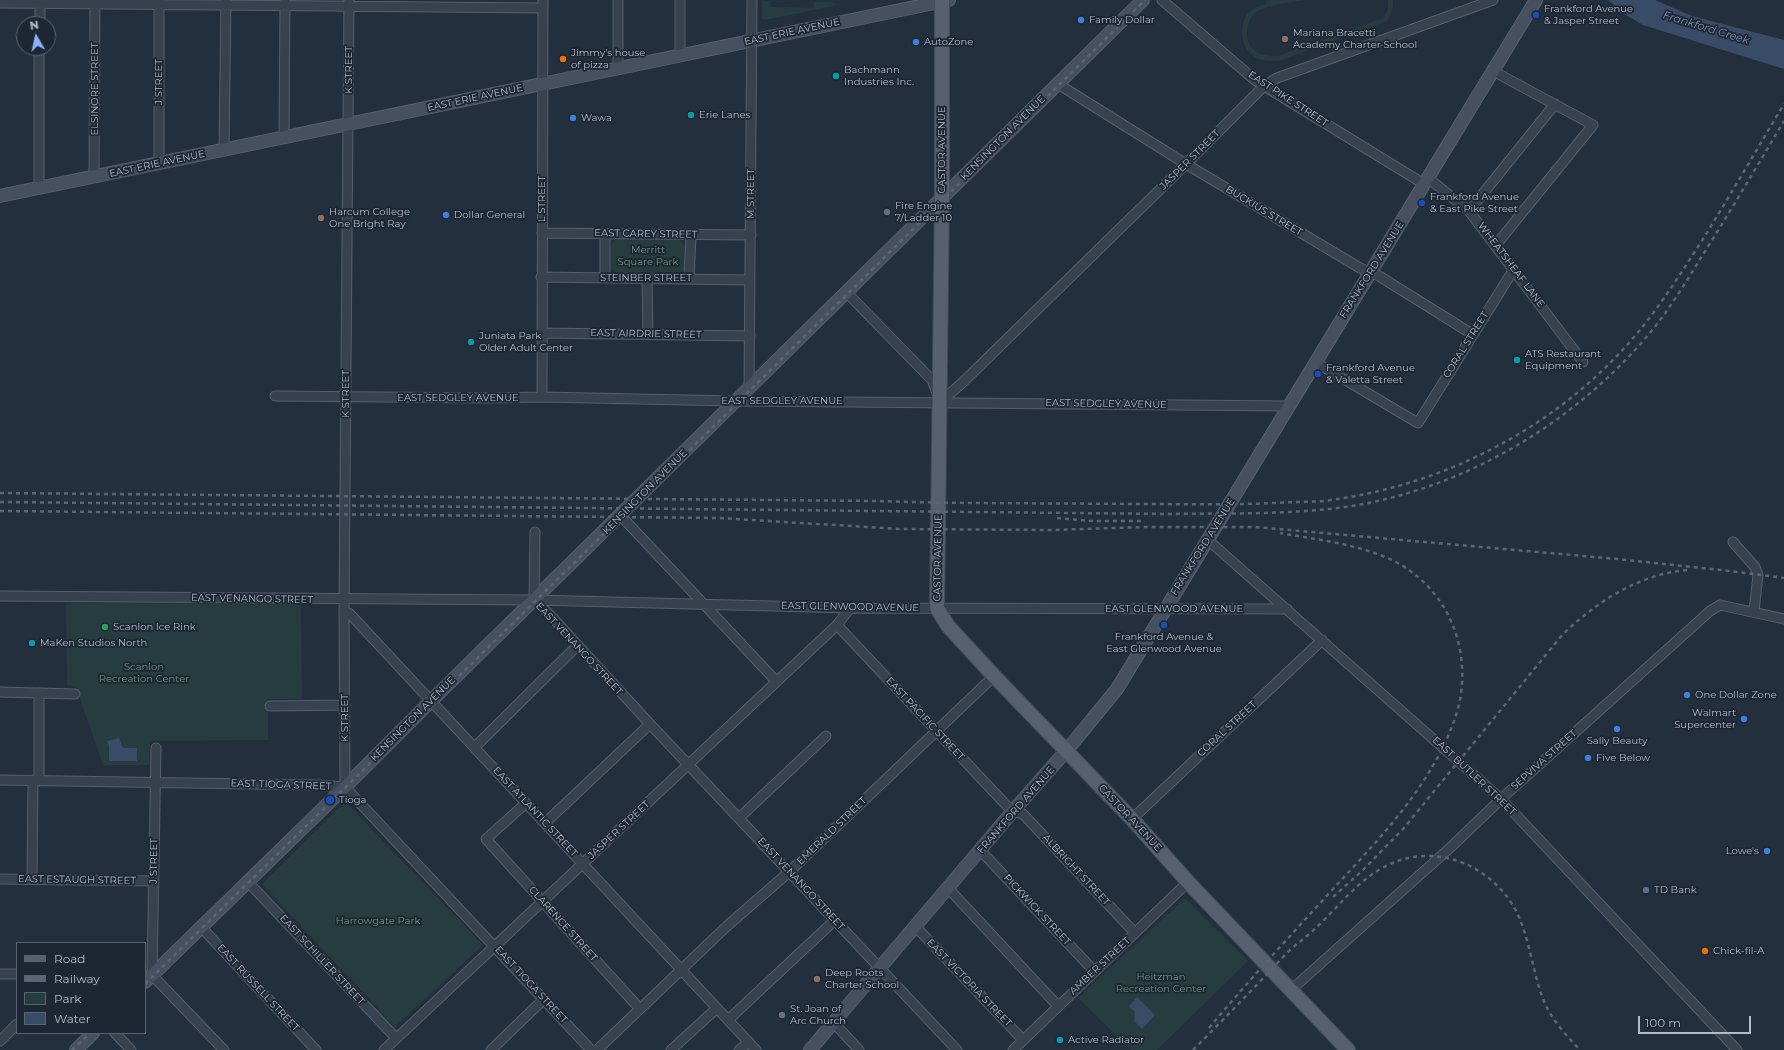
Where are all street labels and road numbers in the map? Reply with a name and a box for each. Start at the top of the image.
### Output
street label: EAST ERIE AVENUE [743,16,841,48]
street label: ELSINORE STREET [89,43,101,135]
street label: K STREET [343,46,355,94]
street label: J STREET [153,59,165,105]
street label: EAST PIKE STREET [1246,69,1330,129]
street label: EAST ERIE AVENUE [426,82,524,114]
street label: KENSINGTON AVENUE [958,93,1048,183]
street label: CASTOR AVENUE [936,106,948,194]
street label: JASPER STREET [1157,127,1223,193]
street label: EAST ERIE AVENUE [108,148,206,180]
street label: M STREET [745,169,757,219]
street label: L STREET [536,176,548,222]
street label: BUCKIUS STREET [1223,183,1305,239]
street label: FRANKFORD AVENUE [1337,219,1407,321]
street label: WHEATSHEAF LANE [1475,220,1547,310]
street label: EAST CAREY STREET [594,227,698,241]
street label: STEINBER STREET [600,272,692,284]
street label: CORAL STREET [1441,310,1491,380]
street label: EAST AIRDRIE STREET [590,327,702,341]
street label: K STREET [340,370,352,418]
street label: EAST SEDGLEY AVENUE [397,392,519,404]
street label: EAST SEDGLEY AVENUE [721,395,843,407]
street label: EAST SEDGLEY AVENUE [1045,397,1167,411]
street label: KENSINGTON AVENUE [600,447,690,537]
street label: FRANKFORD AVENUE [1168,496,1238,598]
street label: CASTOR AVENUE [931,514,945,602]
street label: EAST VENANGO STREET [191,592,313,606]
street label: EAST VENANGO STREET [533,600,625,698]
street label: EAST GLENWOOD AVENUE [781,600,919,614]
street label: EAST GLENWOOD AVENUE [1105,603,1243,615]
street label: KENSINGTON AVENUE [368,674,458,764]
street label: EAST PACIFIC STREET [883,675,967,763]
street label: K STREET [339,694,351,742]
street label: CORAL STREET [1195,699,1259,759]
street label: SEPVIVA STREET [1509,727,1579,793]
street label: EAST BUTLER STREET [1430,734,1518,818]
street label: FRANKFORD AVENUE [975,764,1057,856]
street label: EAST ATLANTIC STREET [490,765,580,859]
street label: EAST TIOGA STREET [230,777,332,793]
street label: CASTOR AVENUE [1096,782,1164,854]
street label: EMERALD STREET [795,795,869,867]
street label: JASPER STREET [586,798,652,862]
street label: ALBRIGHT STREET [1040,832,1112,908]
street label: EAST VENANGO STREET [755,835,847,933]
street label: J STREET [148,838,160,884]
street label: PICKWICK STREET [1001,872,1073,948]
street label: EAST ESTAUGH STREET [18,873,136,887]
street label: CLARENCE STREET [526,884,600,964]
street label: EAST SCHILLER STREET [277,912,367,1008]
street label: AMBER STREET [1067,935,1133,997]
street label: EAST VICTORIA STREET [924,937,1014,1029]
street label: EAST RUSSELL STREET [214,942,302,1034]
street label: EAST TIOGA STREET [492,944,570,1026]

